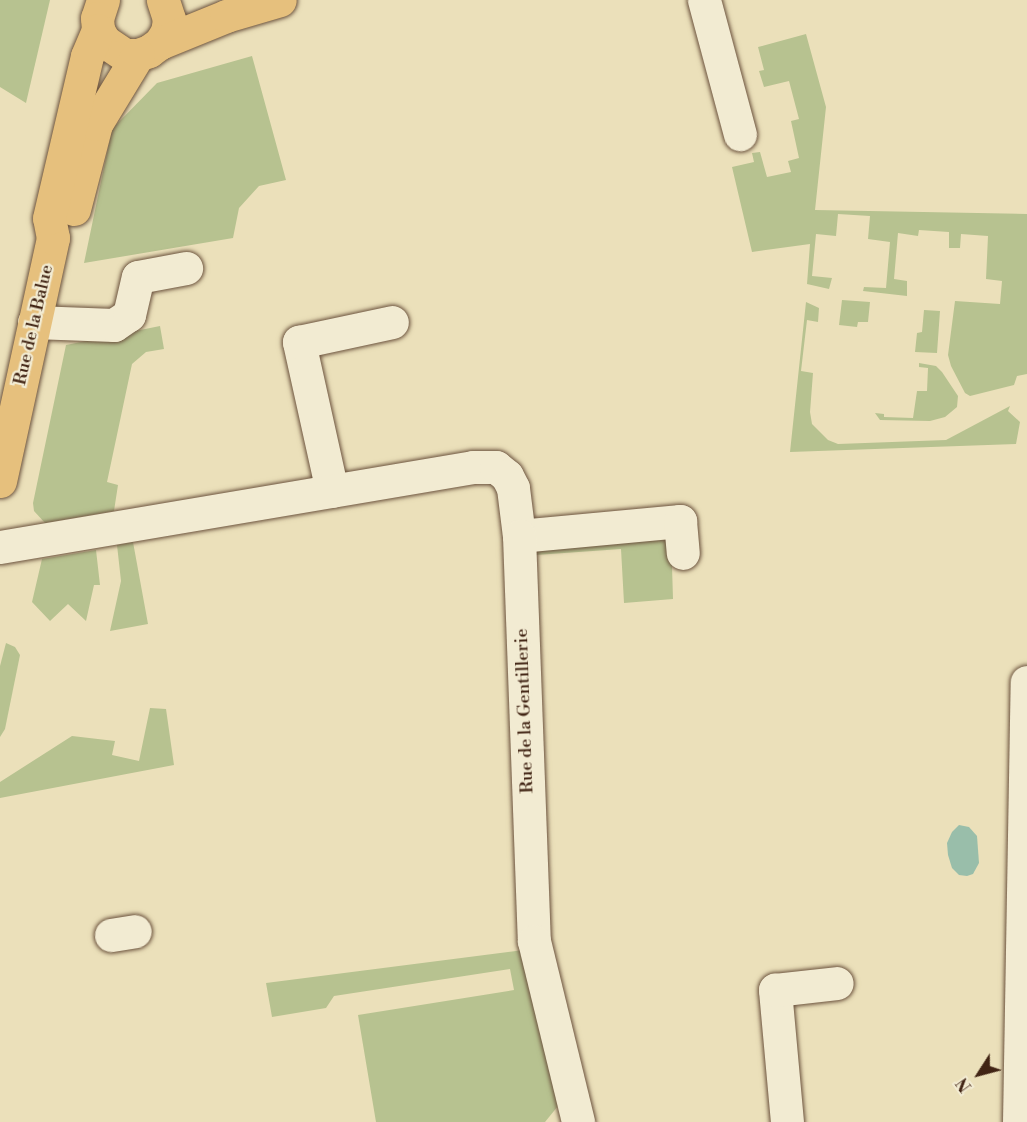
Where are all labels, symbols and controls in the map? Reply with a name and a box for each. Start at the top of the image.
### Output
street label: Rue de la Balue [10,263,58,387]
street label: Rue de la Gentillerie [511,628,539,794]
north arrow [949,1044,1009,1104]
text: N [953,1074,976,1096]

